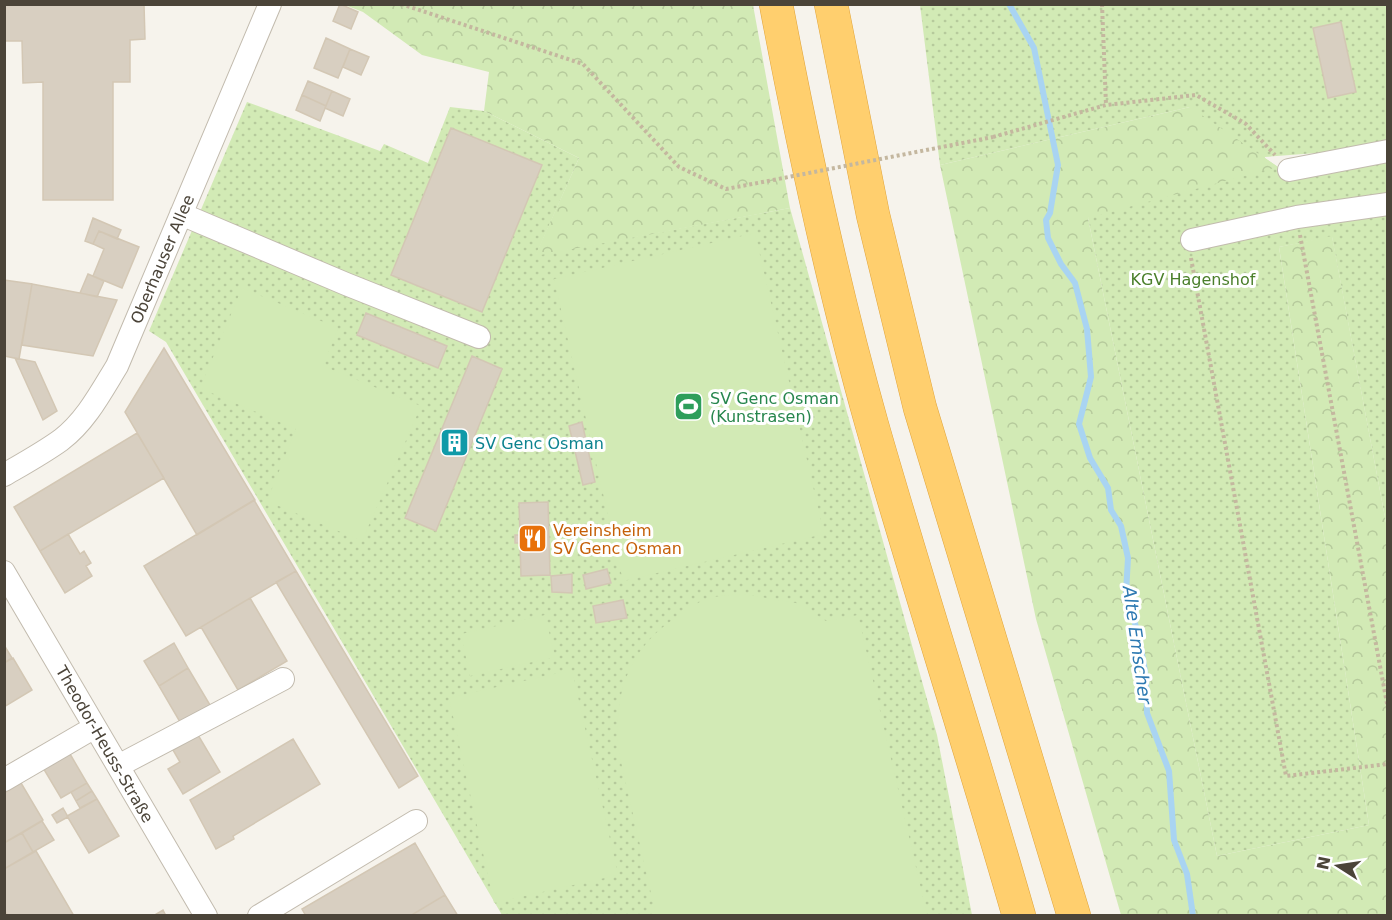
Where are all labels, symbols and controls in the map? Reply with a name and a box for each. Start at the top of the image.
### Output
street label: Oberhauser Allee [127,192,198,327]
park label: KGV Hagenshof [1131,270,1256,289]
place label: SV Genc Osman (Kunstrasen) [710,389,839,426]
sports icon: SV Genc Osman (Kunstrasen) [673,391,705,423]
building icon: SV Genc Osman [438,427,470,459]
place label: SV Genc Osman [475,434,604,453]
place label: Vereinsheim SV Genc Osman [553,521,682,558]
restaurant icon: Vereinsheim SV Genc Osman [516,523,548,555]
water label: Alte Emscher [1119,583,1156,707]
street label: Theodor-Heuss-Straße [51,662,157,826]
north arrow [1308,836,1368,896]
text: N [1313,854,1335,872]

